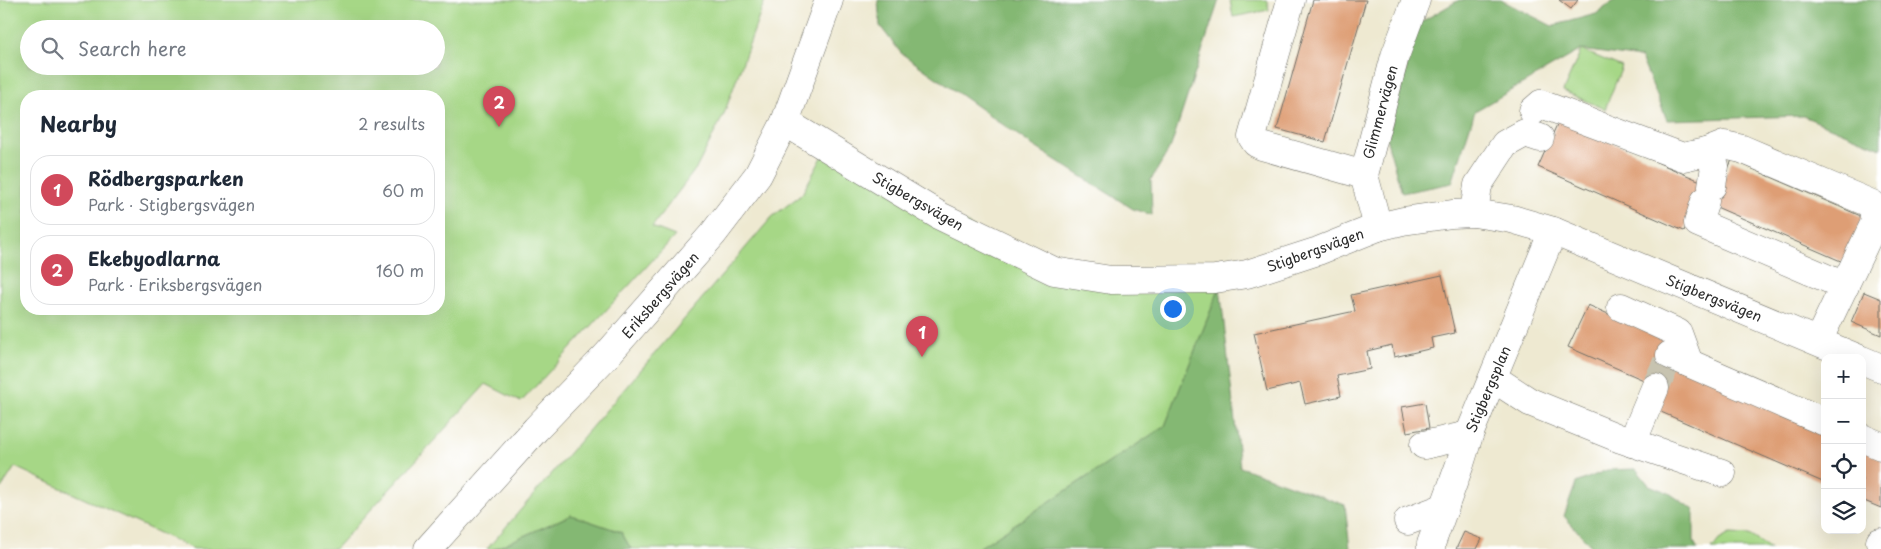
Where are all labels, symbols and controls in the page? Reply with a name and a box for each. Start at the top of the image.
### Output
search box [20,20,445,75]
icon: search [38,34,66,62]
text: Search here [78,34,187,62]
street label: Glimmervägen [1357,63,1403,161]
pin: 2 [483,86,515,127]
text: Nearby [40,107,117,139]
text: 2 results [358,111,425,135]
text: Rödbergsparken [88,164,244,192]
street label: Stigbergsvägen [869,166,967,236]
text: 1 [53,178,61,202]
text: 60 m [382,178,424,202]
text: Park · Stigbergsvägen [88,192,255,216]
street label: Stigbergsvägen [1263,223,1367,277]
text: Ekebyodlarna [88,244,220,272]
street label: Eriksbergsvägen [617,247,703,343]
text: 2 [51,258,63,282]
text: 160 m [376,258,424,282]
street label: Stigbergsvägen [1663,269,1765,327]
text: Park · Eriksbergsvägen [88,272,262,296]
your location [1160,296,1186,322]
pin: 1 [906,316,938,357]
street label: Stigbergsplan [1460,342,1516,436]
map controls [1821,354,1866,534]
button: + [1821,354,1866,399]
button: − [1821,399,1866,444]
button: locate [1821,444,1866,489]
button: layers [1821,489,1866,534]

